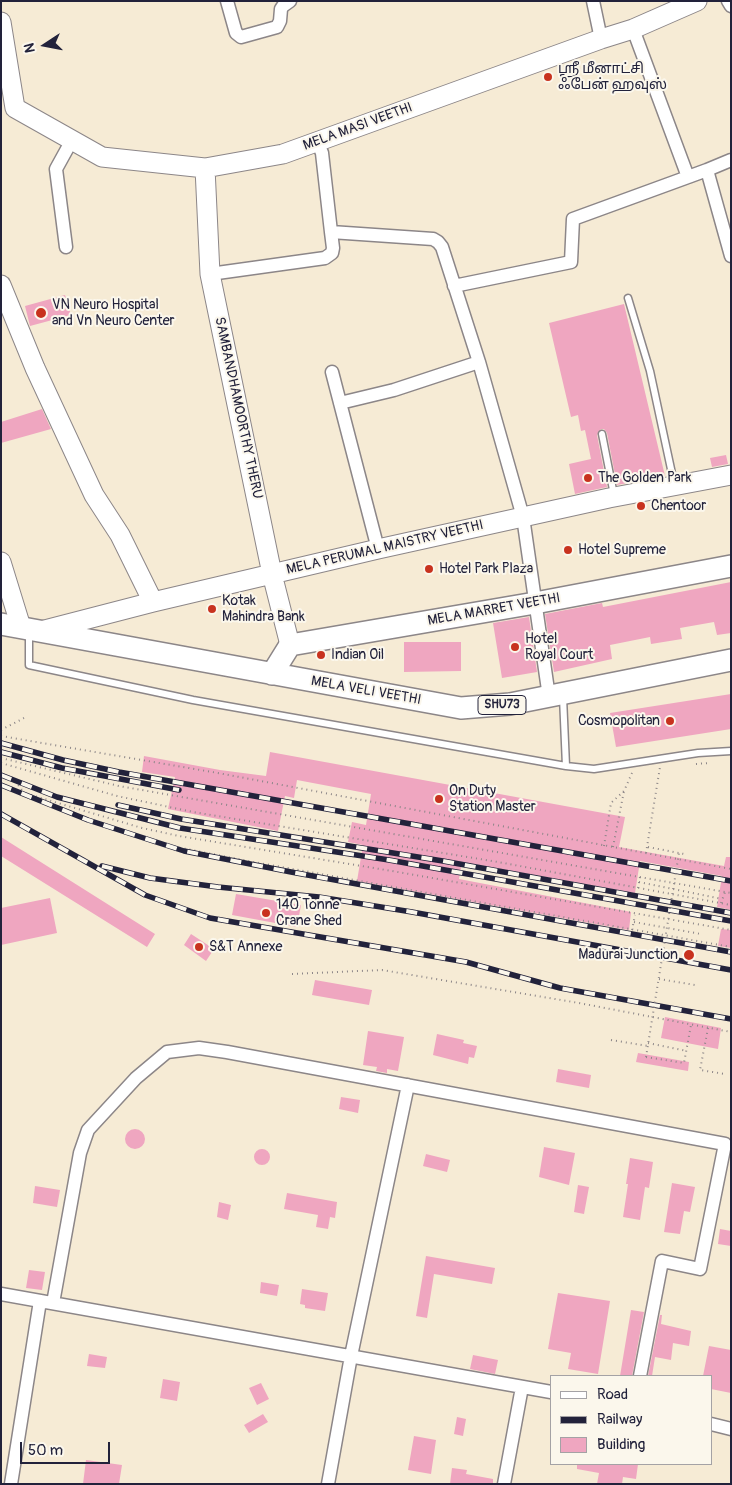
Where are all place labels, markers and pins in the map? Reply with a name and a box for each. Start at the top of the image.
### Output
place label: ஶ்ரீ மீனாட்சி ஃபேன் ஹவுஸ் [558,61,667,94]
marker: ஶ்ரீ மீனாட்சி ஃபேன் ஹவுஸ் [542,71,554,83]
place label: VN Neuro Hospital and Vn Neuro Center [52,297,175,330]
marker: VN Neuro Hospital and Vn Neuro Center [34,306,48,320]
place label: The Golden Park [598,470,692,486]
marker: The Golden Park [582,472,594,484]
place label: Chentoor [651,498,706,514]
marker: Chentoor [635,500,647,512]
place label: Hotel Supreme [578,542,666,558]
marker: Hotel Supreme [562,544,574,556]
place label: Hotel Park Plaza [439,561,533,577]
marker: Hotel Park Plaza [423,563,435,575]
place label: Kotak Mahindra Bank [222,593,305,626]
marker: Kotak Mahindra Bank [206,603,218,615]
place label: Hotel Royal Court [525,631,593,664]
marker: Hotel Royal Court [509,641,521,653]
place label: Indian Oil [331,647,384,663]
marker: Indian Oil [315,649,327,661]
place label: Cosmopolitan [578,713,660,729]
marker: Cosmopolitan [664,715,676,727]
place label: On Duty Station Master [449,783,536,816]
marker: On Duty Station Master [433,793,445,805]
place label: 140 Tonne Crane Shed [276,897,342,930]
marker: 140 Tonne Crane Shed [260,907,272,919]
place label: S&T Annexe [209,939,282,955]
marker: S&T Annexe [193,941,205,953]
place label: Madurai Junction [578,947,678,963]
marker: Madurai Junction [682,948,696,962]

